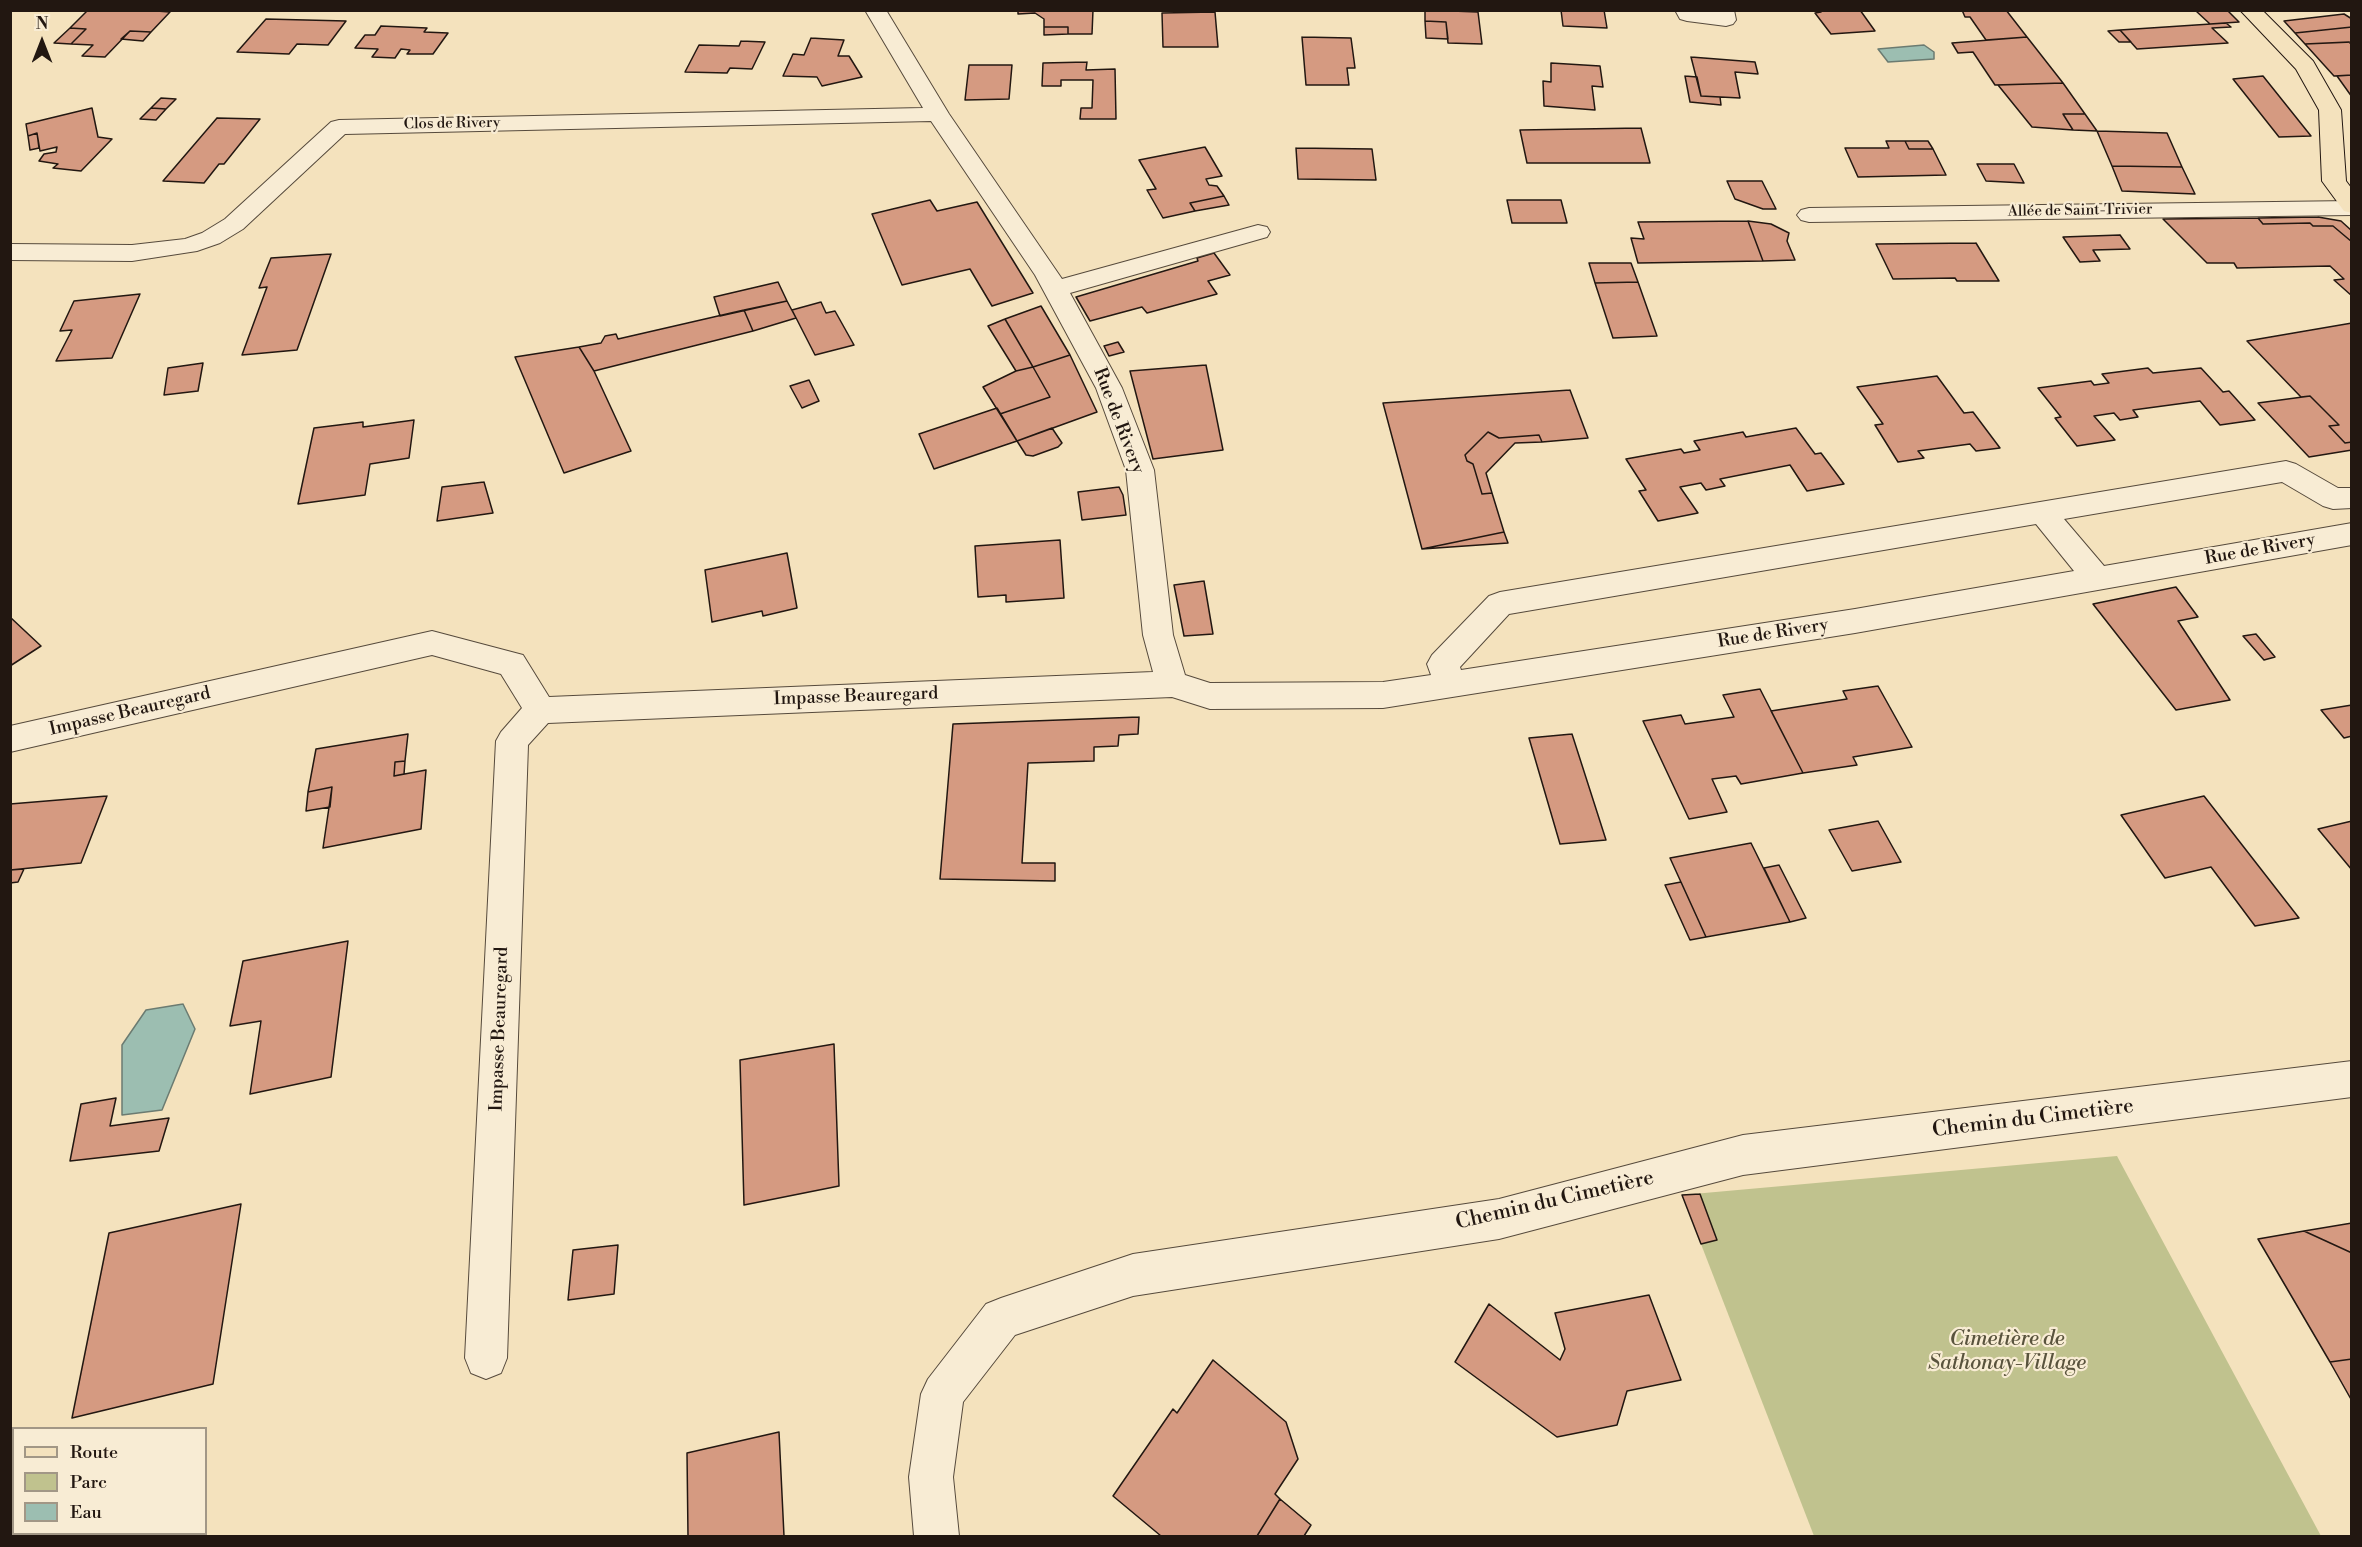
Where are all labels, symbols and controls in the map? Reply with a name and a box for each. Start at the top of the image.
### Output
north arrow [12,12,72,72]
text: N [36,14,48,34]
street label: Clos de Rivery [404,114,500,134]
street label: Allée de Saint-Trivier [2007,201,2153,221]
street label: Rue de Rivery [1088,365,1148,477]
street label: Rue de Rivery [2203,530,2317,570]
street label: Rue de Rivery [1716,615,1830,653]
street label: Impasse Beauregard [47,683,213,741]
street label: Impasse Beauregard [773,683,939,711]
street label: Impasse Beauregard [486,946,514,1112]
street label: Chemin du Cimetière [1931,1094,2135,1144]
street label: Chemin du Cimetière [1453,1166,1657,1236]
park label: Cimetière de Sathonay-Village [1928,1327,2086,1377]
legend [12,1427,207,1535]
text: Route [70,1441,118,1464]
text: Parc [70,1471,107,1494]
text: Eau [70,1501,102,1524]

